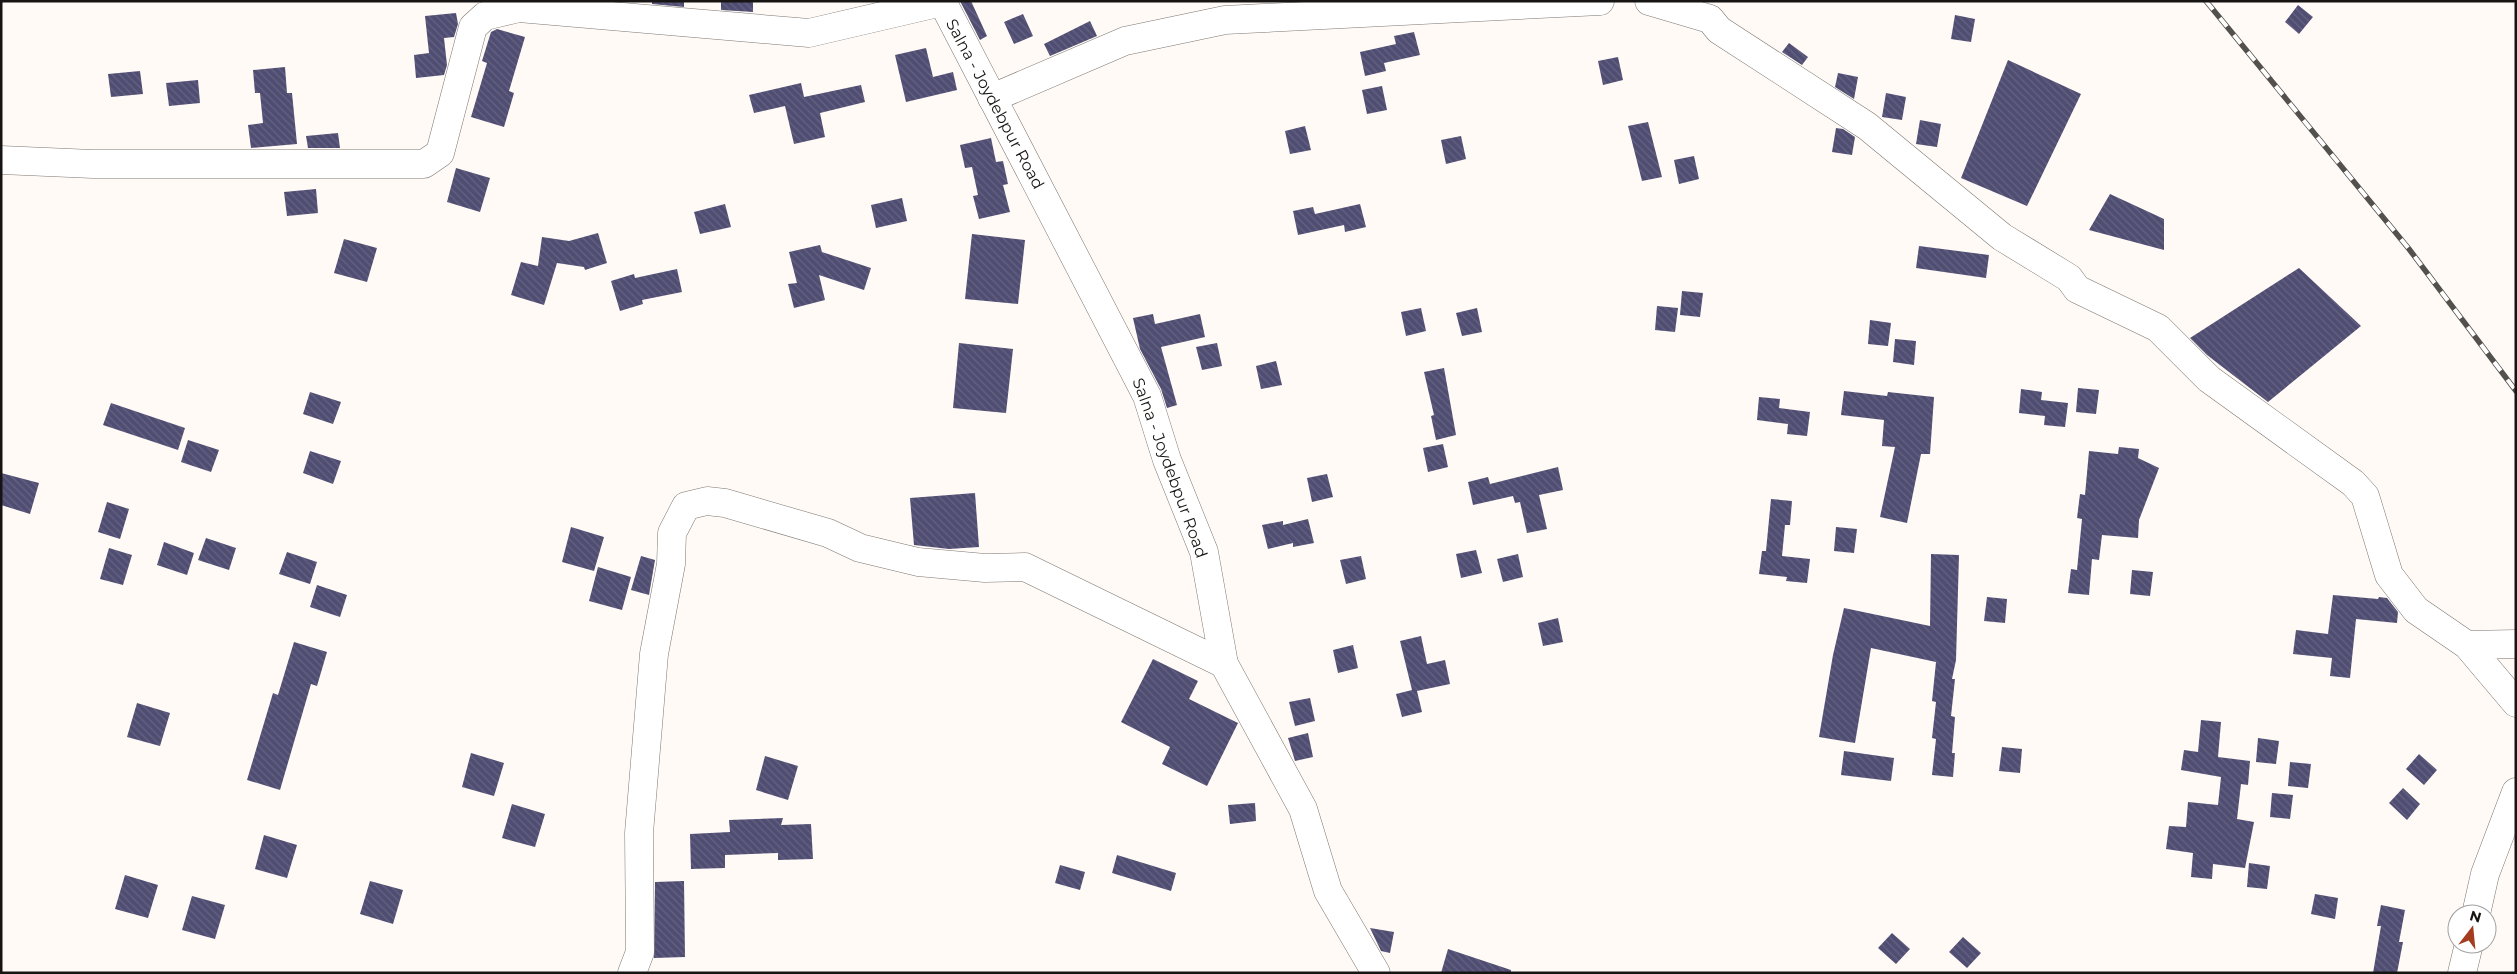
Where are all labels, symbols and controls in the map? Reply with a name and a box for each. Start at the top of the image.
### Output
street label: Salna - Joydebpur Road [942,16,1048,192]
street label: Salna - Joydebpur Road [1129,375,1211,561]
north arrow [2447,904,2497,954]
text: N [2468,906,2484,927]

